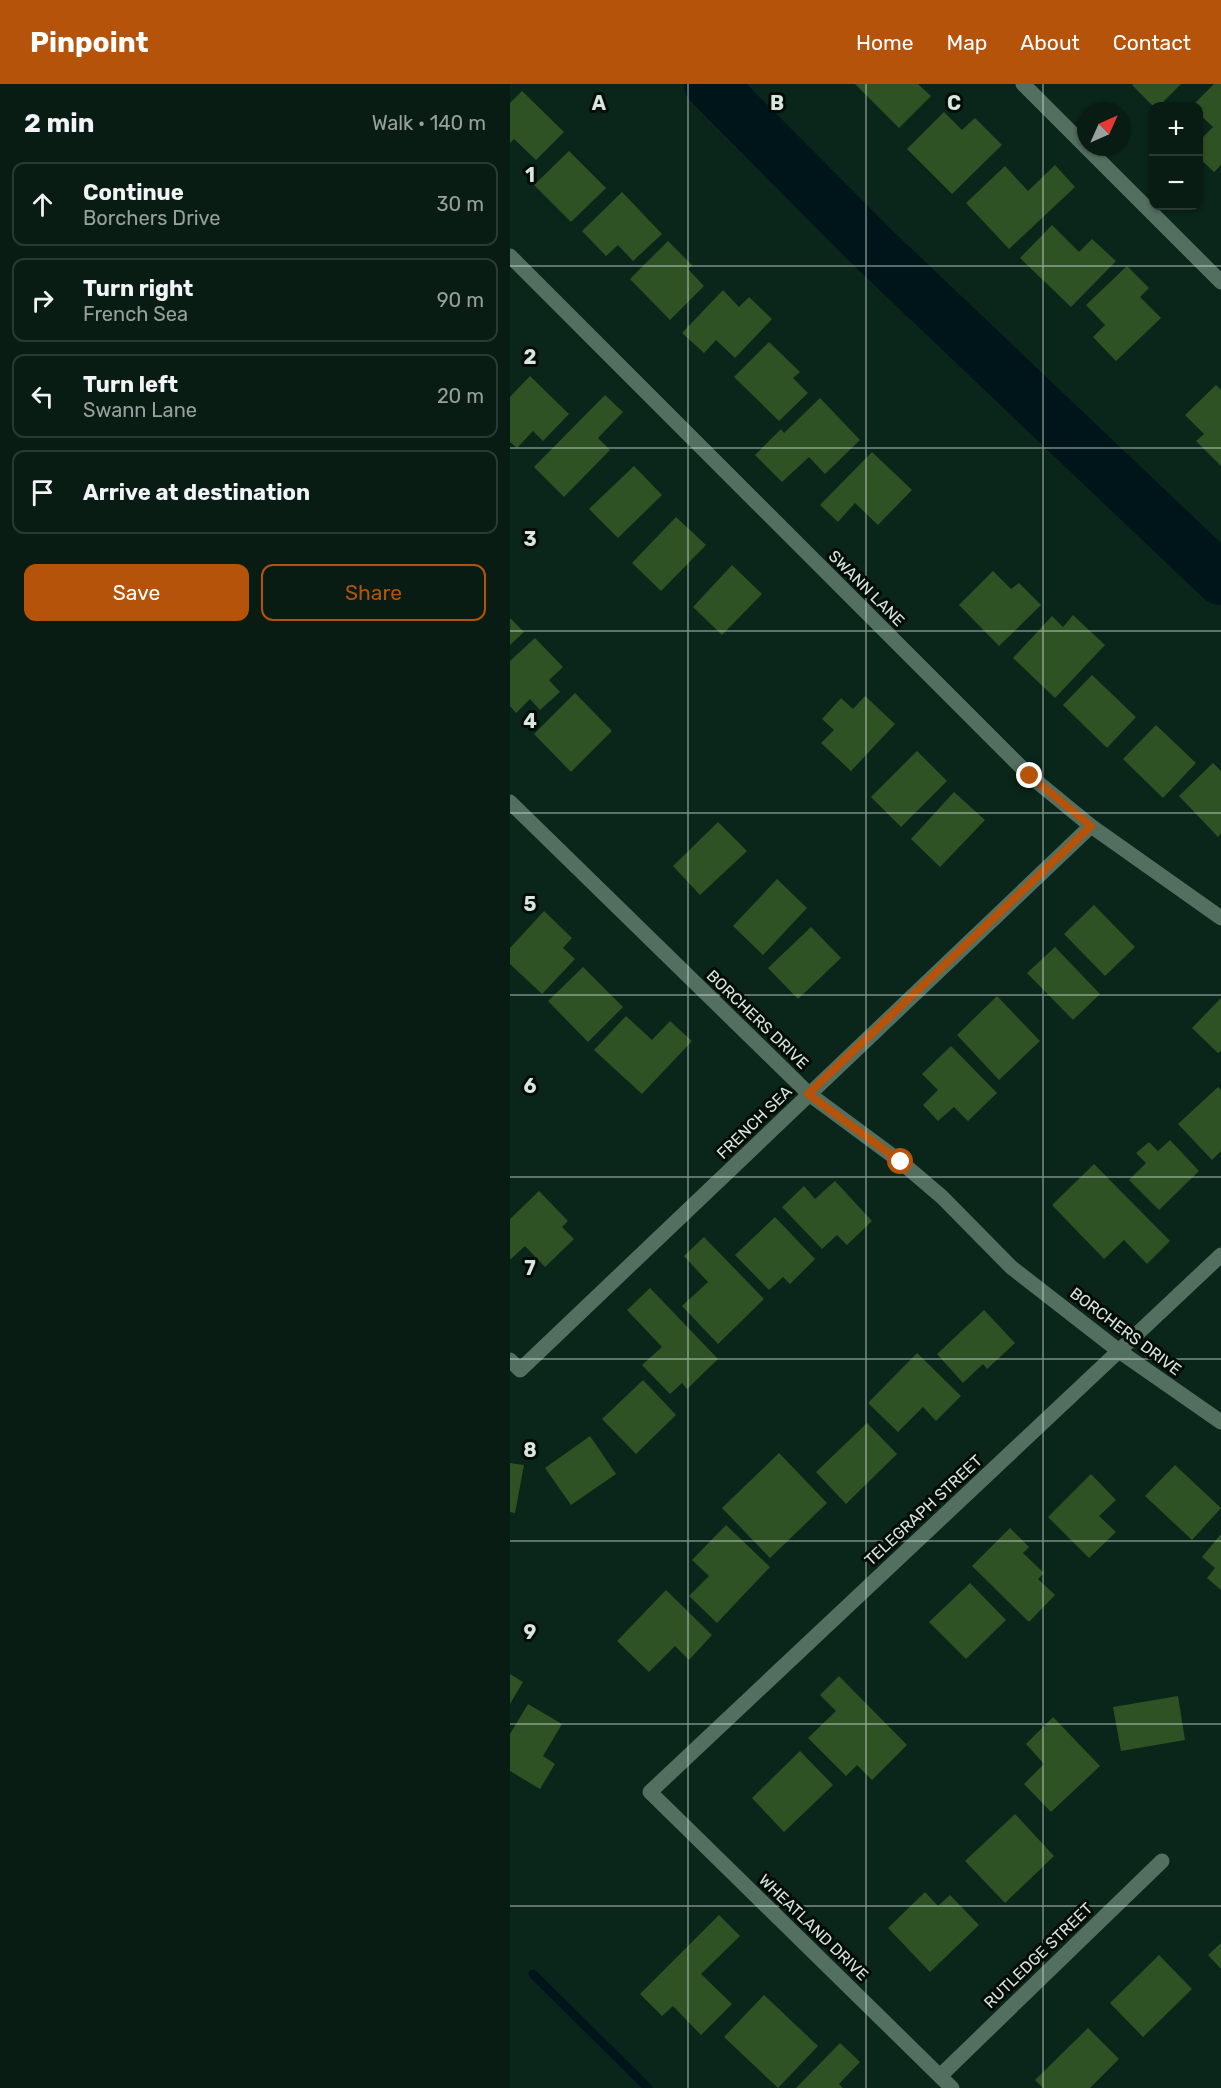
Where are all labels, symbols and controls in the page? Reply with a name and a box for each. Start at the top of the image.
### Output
text: Pinpoint [30,26,149,59]
text: Home [856,30,913,55]
text: Map [946,30,987,55]
text: About [1020,30,1080,55]
text: Contact [1113,30,1191,55]
text: A [592,91,607,115]
text: B [770,91,784,115]
text: C [947,91,961,115]
north arrow [1077,102,1131,156]
map controls [1149,102,1203,210]
button: + [1149,102,1203,156]
text: 2 min [24,108,94,139]
text: Walk · 140 m [372,111,486,135]
button: − [1149,156,1203,210]
text: 1 [525,163,535,187]
text: Continue [83,179,184,206]
icon: ahead [26,188,59,221]
text: 30 m [437,192,484,216]
text: Borchers Drive [83,206,221,230]
text: Turn right [83,275,193,302]
icon: right [26,284,59,317]
text: 90 m [437,288,484,312]
text: French Sea [83,302,188,326]
text: 2 [524,345,537,369]
text: Turn left [83,371,178,398]
icon: left [26,380,59,413]
text: 20 m [437,384,484,408]
text: Swann Lane [83,398,197,422]
icon: arrive [26,476,59,509]
text: Arrive at destination [83,479,310,506]
text: 3 [523,527,537,551]
street label: SWANN LANE [825,546,909,630]
button: Save [24,564,249,621]
button: Share [261,564,486,621]
text: 4 [523,709,537,733]
route end [1016,762,1042,788]
text: 5 [524,892,537,916]
street label: BORCHERS DRIVE [703,966,813,1073]
text: 6 [523,1074,537,1098]
street label: FRENCH SEA [713,1082,796,1163]
route start [887,1148,913,1174]
text: 7 [524,1256,536,1280]
street label: BORCHERS DRIVE [1066,1283,1185,1379]
text: 8 [523,1438,537,1462]
street label: TELEGRAPH STREET [861,1451,986,1570]
text: 9 [524,1620,537,1644]
street label: WHEATLAND DRIVE [755,1870,872,1984]
street label: RUTLEDGE STREET [980,1899,1097,2012]

